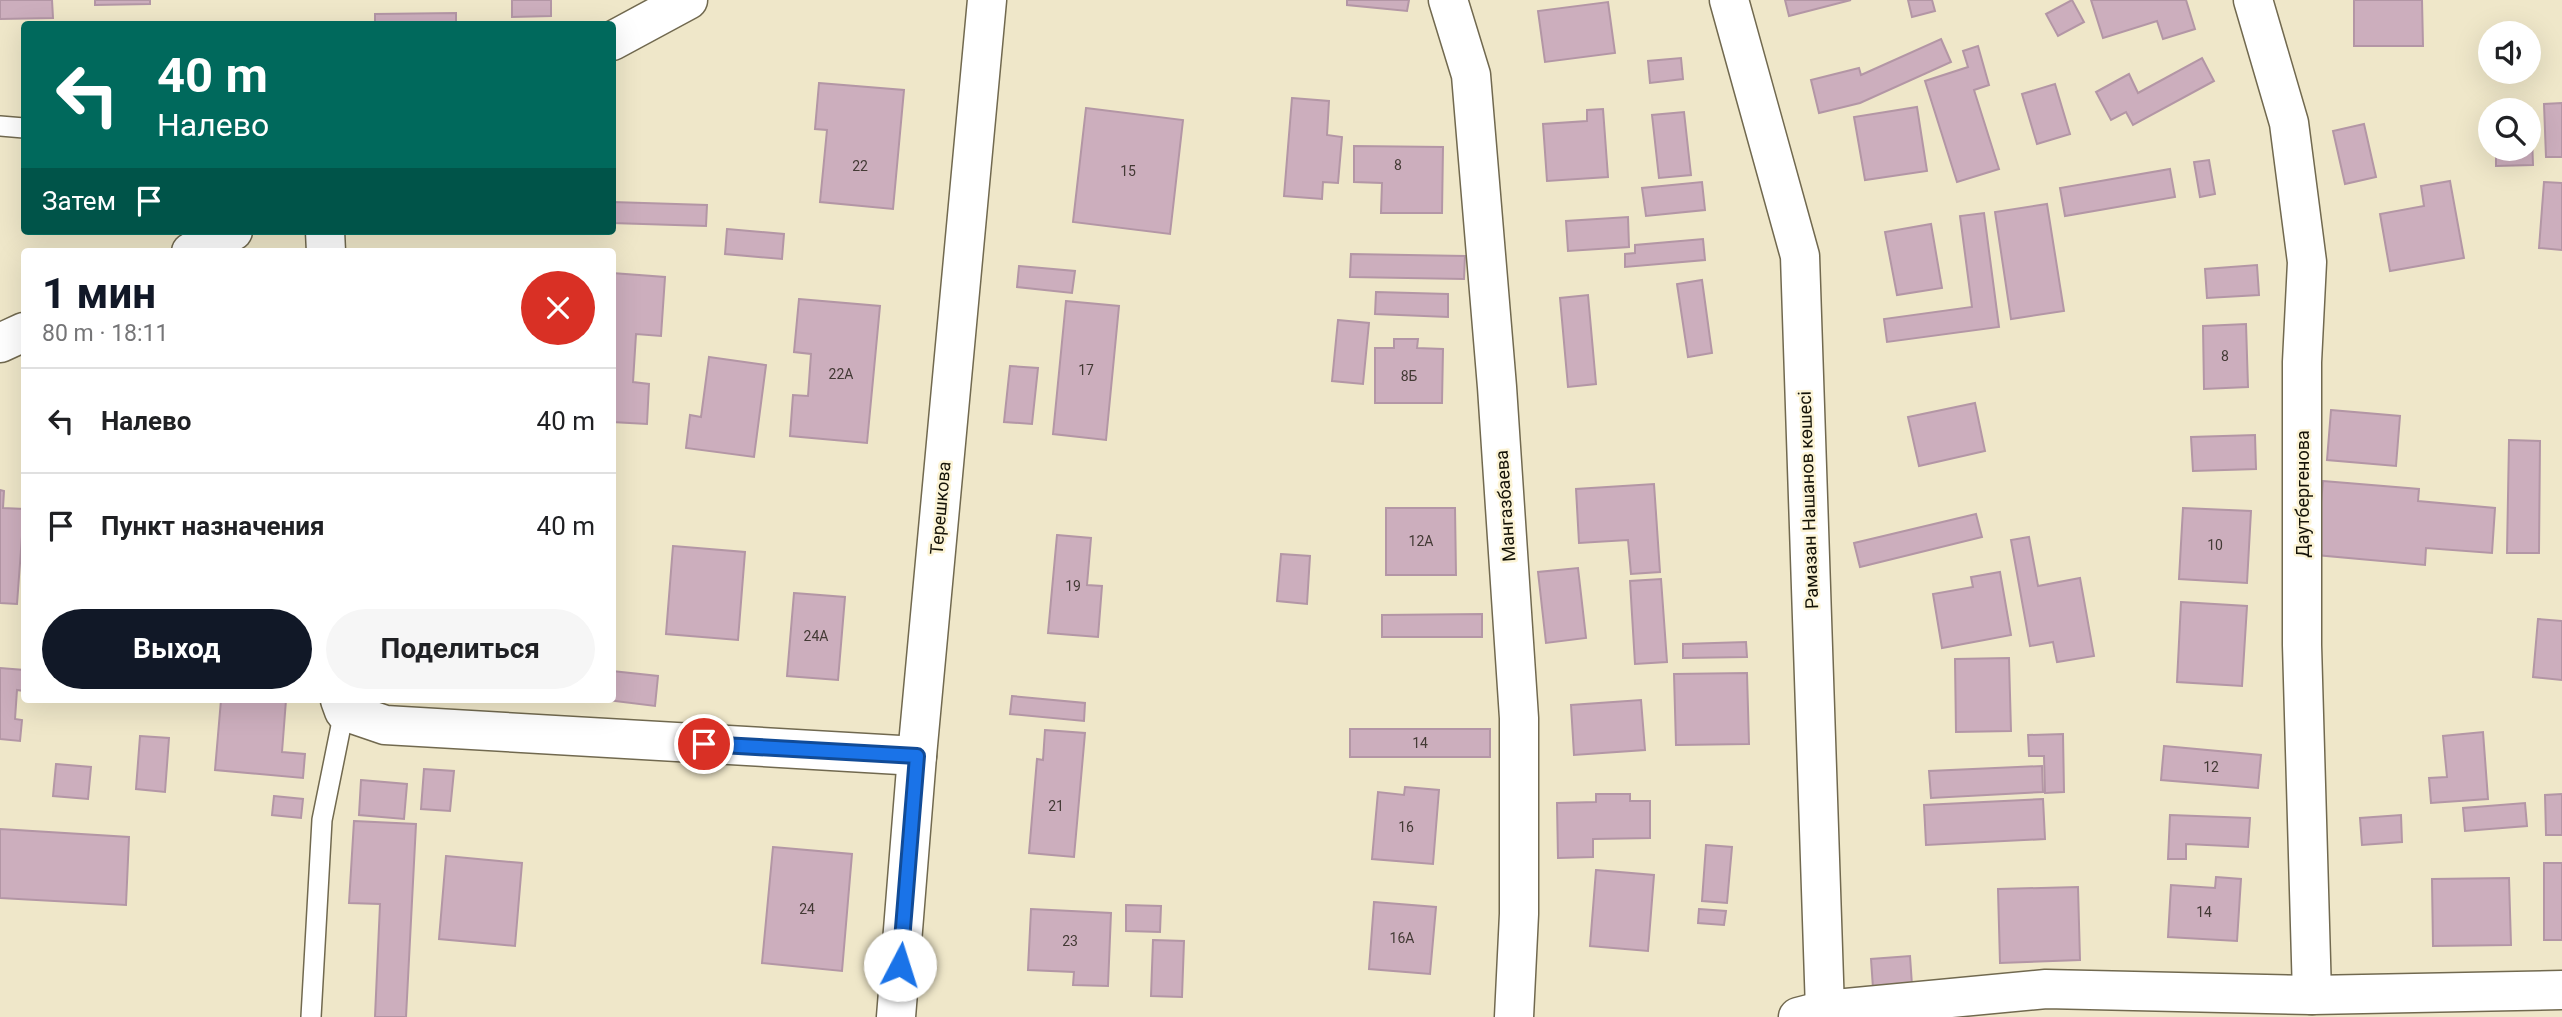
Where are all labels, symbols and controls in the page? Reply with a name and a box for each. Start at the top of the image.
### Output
map controls [2478,21,2541,161]
button: sound [2478,21,2541,84]
text: 40 m [157,47,268,104]
icon: left [42,49,133,140]
button: search [2478,98,2541,161]
text: Налево [157,106,269,144]
house number: 8 [1394,157,1402,173]
house number: 22 [852,158,868,174]
house number: 15 [1120,163,1136,179]
icon: arrive [130,182,168,220]
text: Затем [42,186,116,216]
text: 1 мин [42,269,156,318]
button: close [521,271,595,345]
text: 80 m · 18:11 [42,320,168,347]
house number: 8 [2221,348,2229,364]
house number: 17 [1078,362,1094,378]
house number: 22А [829,366,853,382]
house number: 8Б [1401,368,1418,384]
street label: Рамазан Нашанов көшесі [1794,391,1822,609]
icon: left [42,402,80,440]
text: Налево [101,406,191,436]
text: 40 m [537,406,595,436]
street label: Даутбергенова [2292,430,2313,558]
street label: Мангазбаева [1491,450,1519,562]
street label: Терешкова [925,460,955,556]
icon: arrive [42,507,80,545]
text: Пункт назначения [101,511,325,541]
text: 40 m [537,511,595,541]
house number: 12А [1409,533,1433,549]
house number: 10 [2207,537,2223,553]
house number: 19 [1065,578,1081,594]
button: Выход [42,609,312,689]
button: Поделиться [326,609,595,689]
house number: 24А [804,628,828,644]
pin [674,714,734,774]
icon: arrive [685,725,723,763]
house number: 14 [1412,735,1428,751]
house number: 12 [2203,759,2219,775]
house number: 21 [1048,798,1064,814]
house number: 16 [1398,819,1414,835]
house number: 24 [799,901,815,917]
house number: 14 [2196,904,2212,920]
position arrow [863,928,937,1002]
house number: 16А [1390,930,1414,946]
house number: 23 [1062,933,1078,949]

